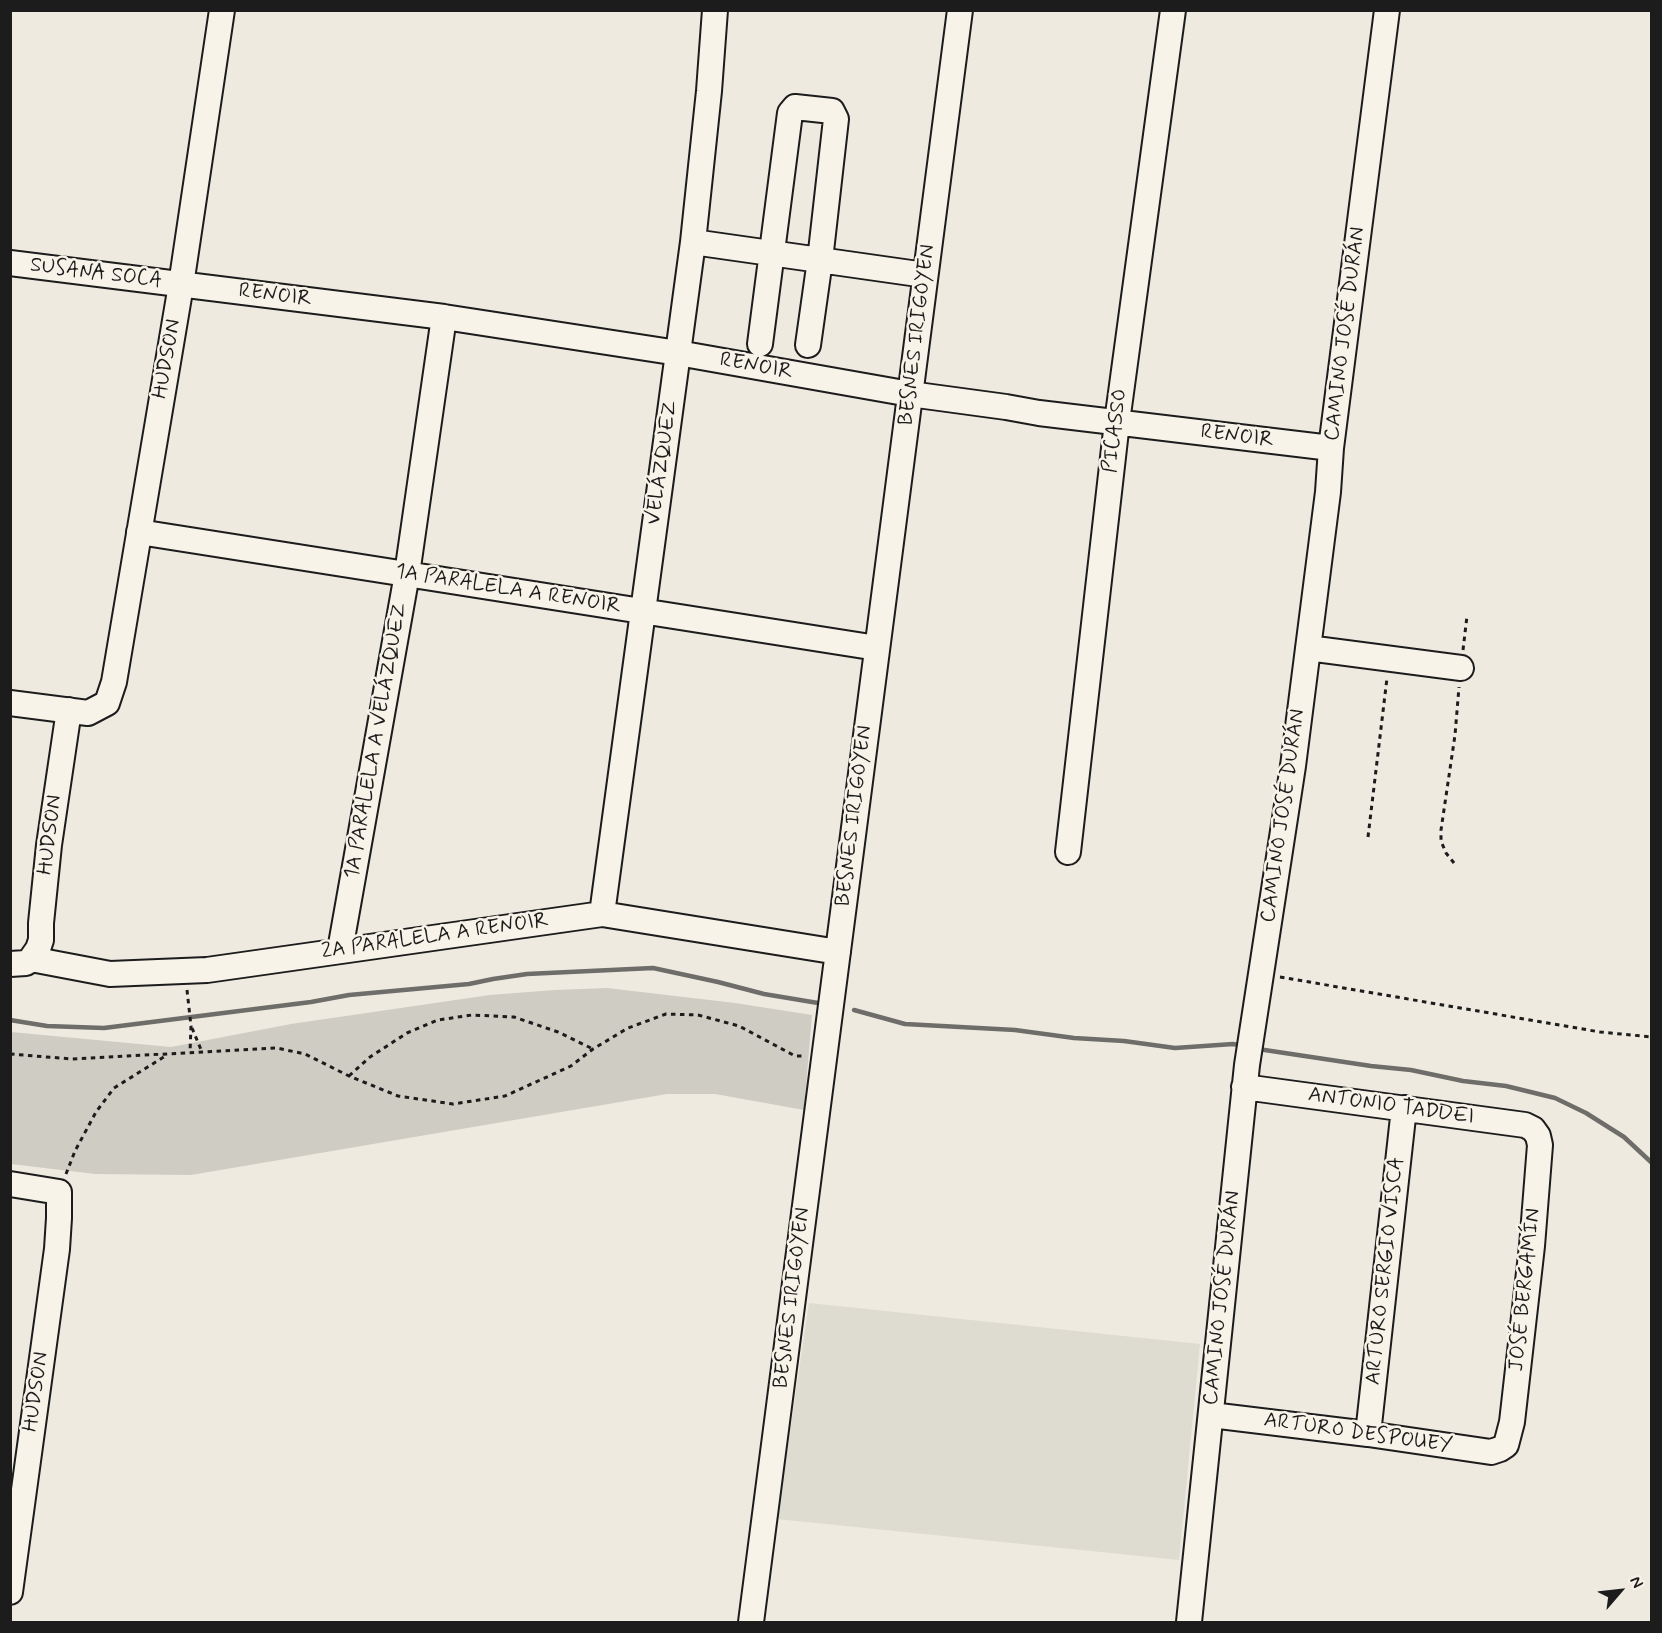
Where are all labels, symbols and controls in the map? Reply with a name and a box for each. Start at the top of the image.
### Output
street label: CAMINO JOSÉ DURÁN [1320,225,1372,443]
street label: BESNES IRIGOYEN [894,243,942,427]
street label: SUSANA SOCA [29,253,163,295]
street label: RENOIR [237,279,313,313]
street label: HUDSON [149,317,187,401]
street label: RENOIR [718,348,794,386]
street label: PICASSO [1098,387,1134,475]
street label: VELÁZQUEZ [642,399,684,527]
street label: RENOIR [1199,420,1275,454]
street label: 1A PARALELA A RENOIR [393,560,623,620]
street label: 1A PARALELA A VELÁZQUEZ [340,601,414,881]
street label: CAMINO JOSÉ DURÁN [1257,708,1311,924]
street label: BESNES IRIGOYEN [831,724,879,908]
street label: HUDSON [34,794,68,876]
street label: 2A PARALELA A RENOIR [320,909,550,965]
street label: ANTONIO TADDEI [1306,1083,1476,1131]
street label: ARTURO SERGIO VISCA [1361,1156,1411,1386]
street label: CAMINO JOSÉ DURÁN [1199,1189,1247,1407]
street label: BESNES IRIGOYEN [769,1206,817,1390]
street label: JOSÉ BERGAMÍN [1505,1207,1547,1373]
street label: HUDSON [19,1350,55,1434]
street label: ARTURO DESPOUEY [1262,1408,1454,1460]
north arrow [1590,1561,1650,1621]
text: N [1625,1573,1648,1592]

